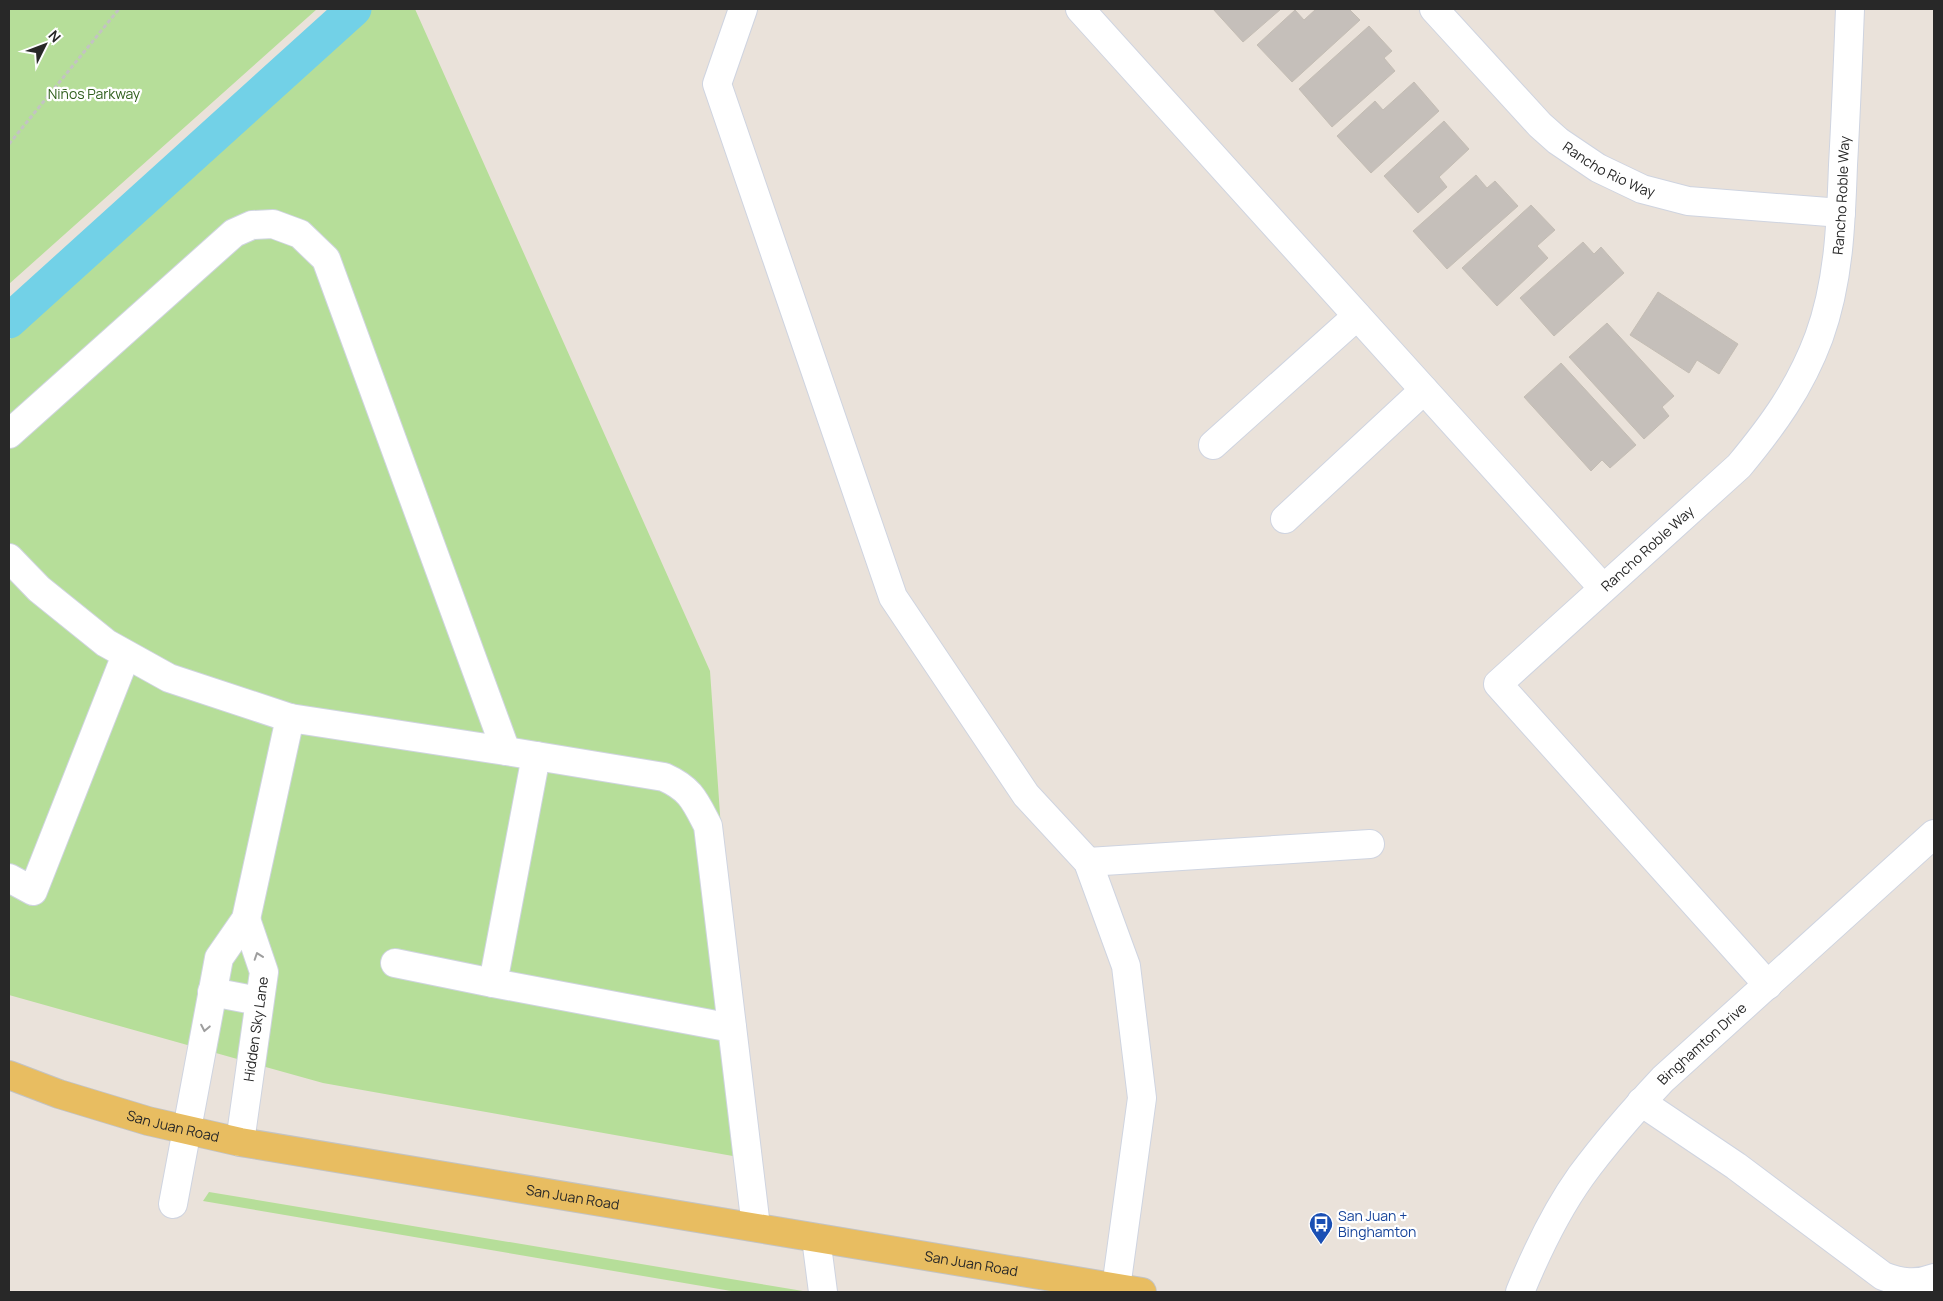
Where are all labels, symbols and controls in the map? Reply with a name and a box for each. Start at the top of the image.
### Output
north arrow [20,20,70,70]
text: N [45,26,65,46]
park label: Niños Parkway [48,84,141,103]
street label: Rancho Roble Way [1828,135,1854,256]
street label: Rancho Rio Way [1559,137,1658,201]
street label: Rancho Roble Way [1597,501,1698,595]
one-way arrow [254,952,264,960]
street label: Hidden Sky Lane [239,975,272,1083]
street label: Binghamton Drive [1653,998,1750,1088]
one-way arrow [200,1024,211,1032]
street label: San Juan Road [125,1105,221,1146]
street label: San Juan Road [524,1180,621,1214]
place label: San Juan + Binghamton [1338,1206,1416,1241]
bus stop icon: San Juan + Binghamton [1308,1211,1334,1245]
street label: San Juan Road [923,1246,1019,1280]

